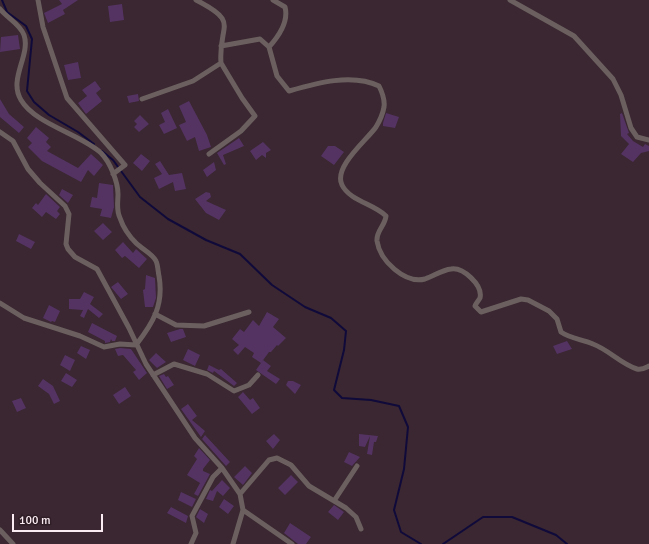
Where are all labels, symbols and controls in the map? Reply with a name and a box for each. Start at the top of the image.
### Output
scale bar [14,506,105,532]
text: 100 m [19,513,51,528]

